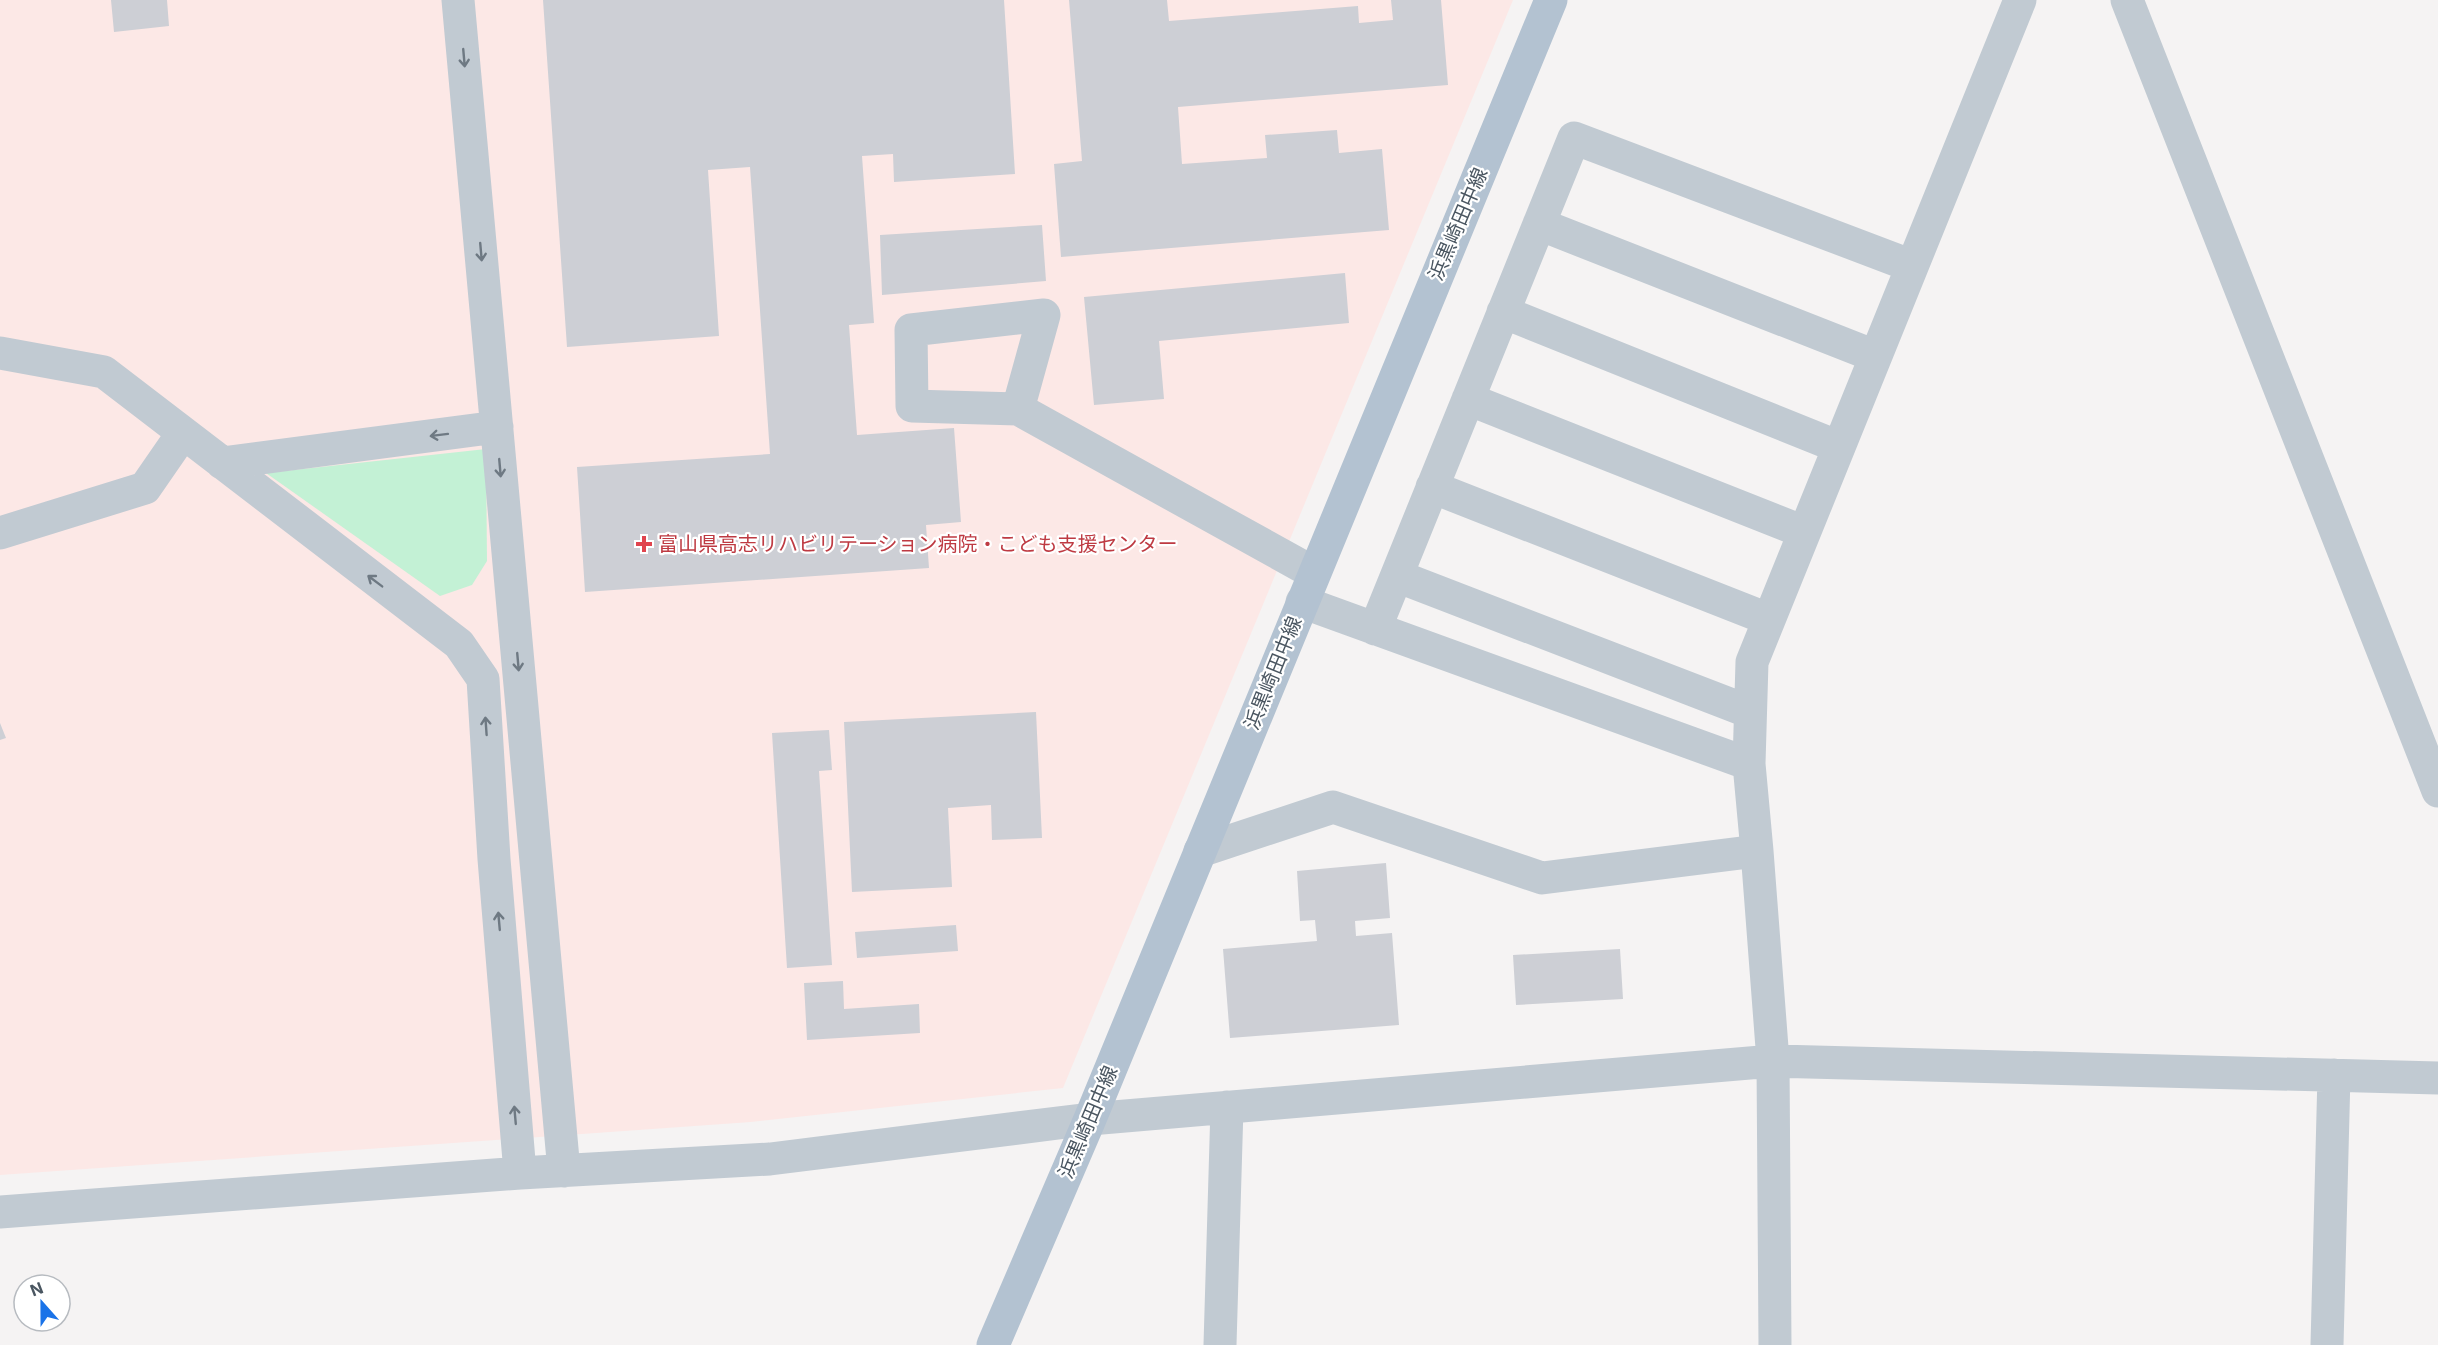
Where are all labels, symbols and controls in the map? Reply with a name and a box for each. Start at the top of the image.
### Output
one-way arrow [459,48,470,68]
street label: 浜黒崎田中線 [1424,164,1492,284]
one-way arrow [476,242,487,262]
one-way arrow [429,430,449,441]
one-way arrow [495,457,506,477]
place label: 富山県高志リハビリテーション病院・こども支援センター [658,532,1178,556]
marker: 富山県高志リハビリテーション病院・こども支援センター [635,535,653,553]
one-way arrow [367,574,383,587]
street label: 浜黒崎田中線 [1239,613,1307,733]
one-way arrow [513,651,524,671]
one-way arrow [480,717,491,737]
one-way arrow [493,911,504,931]
street label: 浜黒崎田中線 [1054,1062,1122,1182]
one-way arrow [509,1106,520,1126]
north arrow [12,1273,72,1333]
text: N [27,1277,46,1301]

